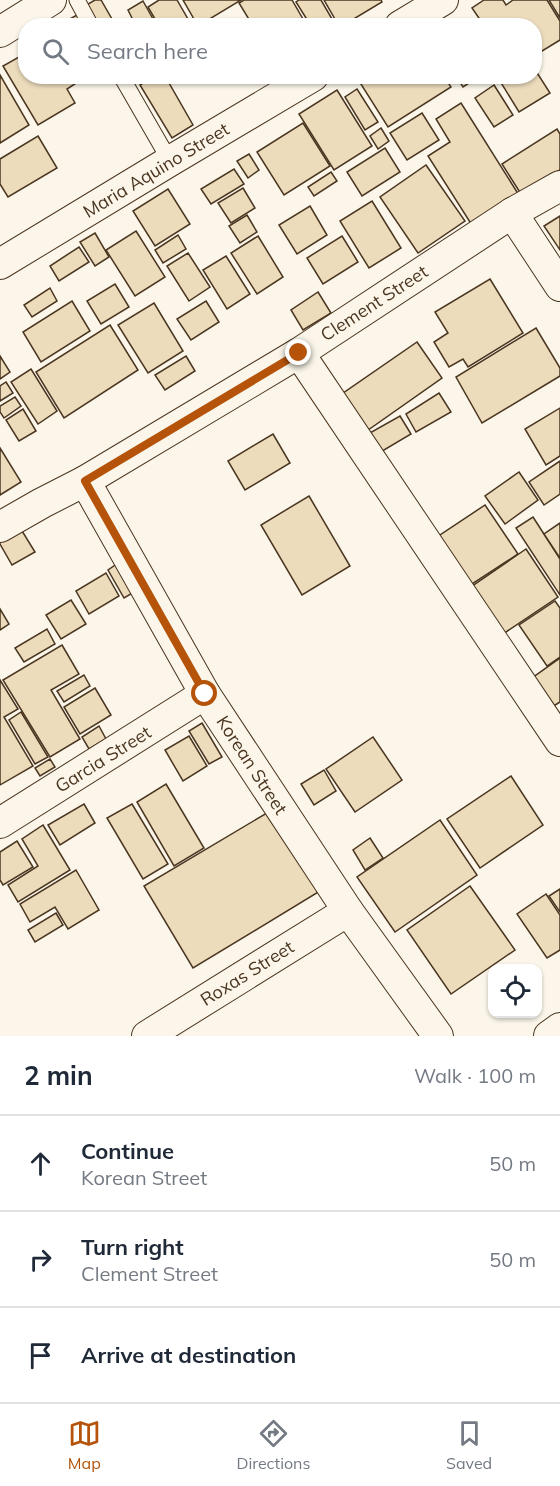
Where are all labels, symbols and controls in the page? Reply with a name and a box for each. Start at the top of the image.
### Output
search box [18,18,542,84]
icon: search [39,35,72,68]
text: Search here [87,37,208,65]
street label: Maria Aquino Street [79,117,233,223]
street label: Clement Street [316,260,432,346]
route end [285,339,311,365]
route start [191,680,217,706]
street label: Korean Street [211,711,293,819]
street label: Garcia Street [51,720,155,798]
street label: Roxas Street [196,935,298,1011]
map controls [488,964,542,1018]
button: locate [488,964,542,1018]
text: 2 min [24,1059,93,1092]
text: Walk · 100 m [414,1063,536,1088]
text: Continue [81,1137,174,1165]
icon: ahead [24,1147,57,1180]
text: 50 m [489,1151,536,1176]
text: Korean Street [81,1165,207,1190]
text: Turn right [81,1233,184,1261]
icon: right [24,1243,57,1276]
text: 50 m [489,1247,536,1272]
text: Clement Street [81,1261,218,1286]
icon: arrive [24,1339,57,1372]
text: Arrive at destination [81,1341,296,1369]
tab: Map [68,1417,101,1473]
tab: Directions [236,1417,310,1473]
tab: Saved [446,1417,492,1473]

